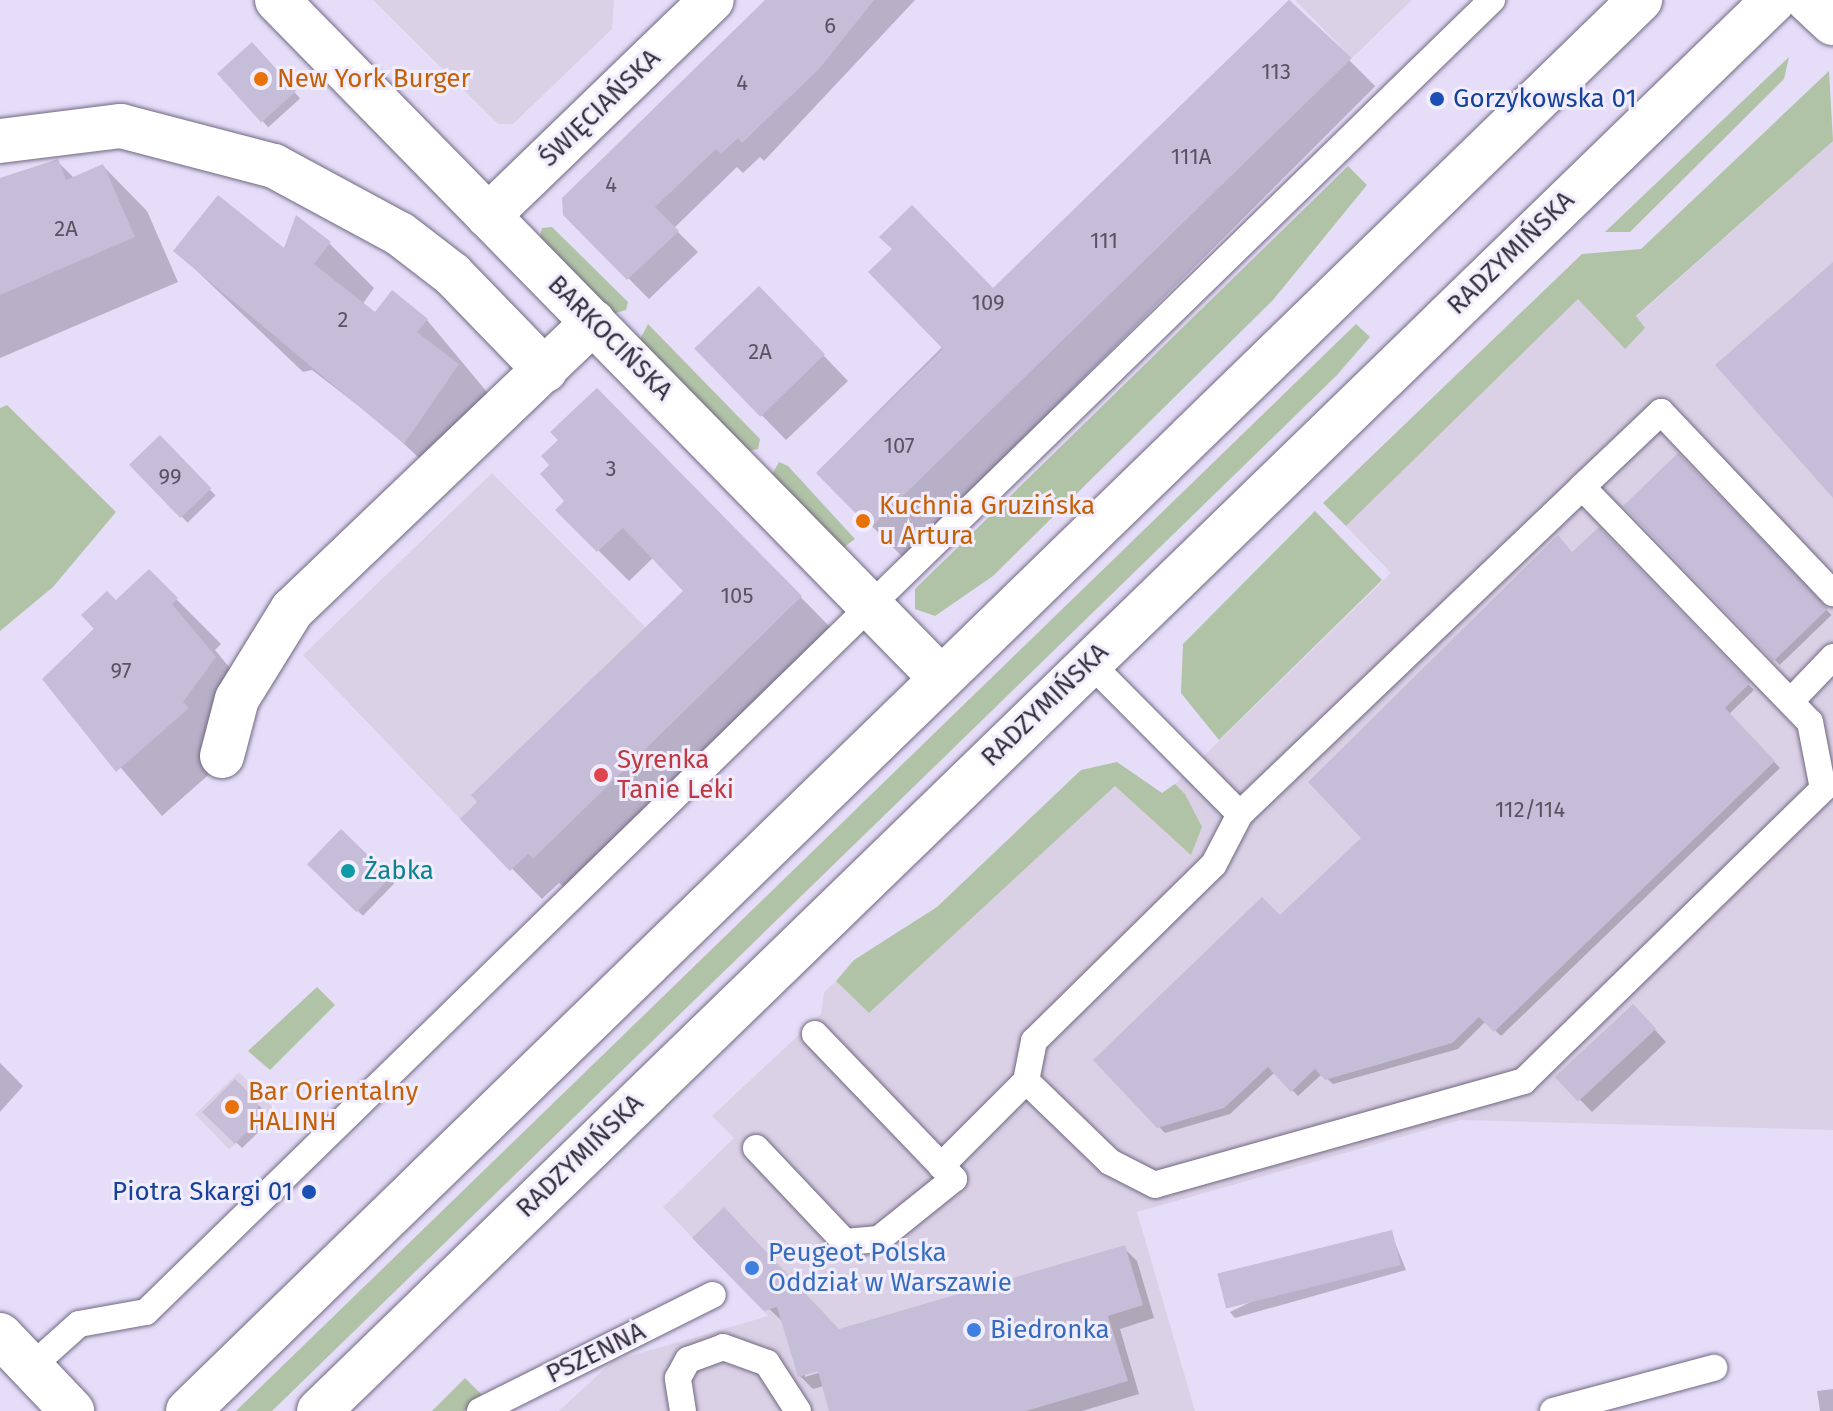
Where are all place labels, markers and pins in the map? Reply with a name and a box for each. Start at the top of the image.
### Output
place label: New York Burger [277,63,471,95]
marker: New York Burger [252,70,270,88]
place label: Gorzykowska 01 [1453,83,1637,115]
marker: Gorzykowska 01 [1428,90,1446,108]
place label: Kuchnia Gruzińska u Artura [879,490,1095,552]
marker: Kuchnia Gruzińska u Artura [854,512,872,530]
place label: Syrenka Tanie Leki [617,744,734,806]
marker: Syrenka Tanie Leki [592,766,610,784]
place label: Żabka [364,855,434,887]
marker: Żabka [339,862,357,880]
place label: Bar Orientalny HALINH [248,1076,418,1138]
marker: Bar Orientalny HALINH [223,1098,241,1116]
place label: Piotra Skargi 01 [112,1176,293,1208]
marker: Piotra Skargi 01 [300,1183,318,1201]
place label: Peugeot Polska Oddział w Warszawie [768,1237,1012,1298]
marker: Peugeot Polska Oddział w Warszawie [743,1259,761,1277]
place label: Biedronka [990,1314,1110,1346]
marker: Biedronka [965,1321,983,1339]

